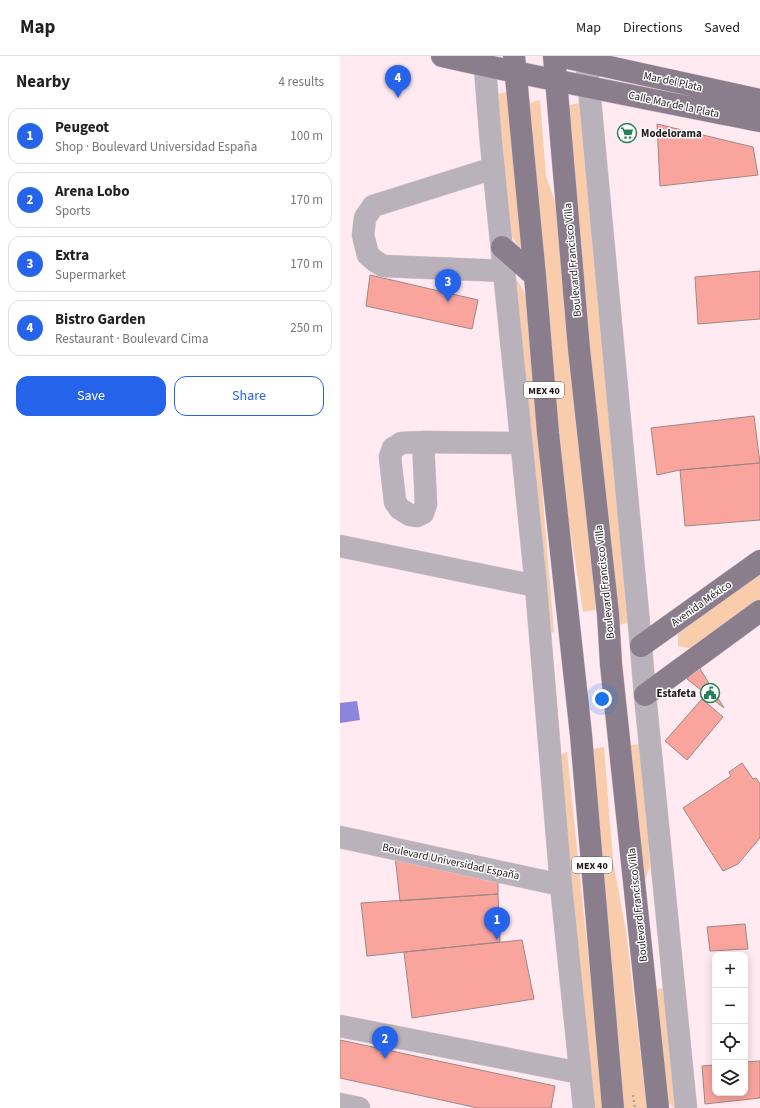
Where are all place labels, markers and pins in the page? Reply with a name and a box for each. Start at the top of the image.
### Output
pin: 4 [385,65,411,98]
supermarket icon: Modelorama [616,122,638,144]
place label: Modelorama [641,126,702,141]
pin: 3 [435,269,461,302]
public building icon: Estafeta [699,682,721,704]
place label: Estafeta [657,686,696,701]
pin: 1 [484,907,510,940]
pin: 2 [372,1026,398,1059]

